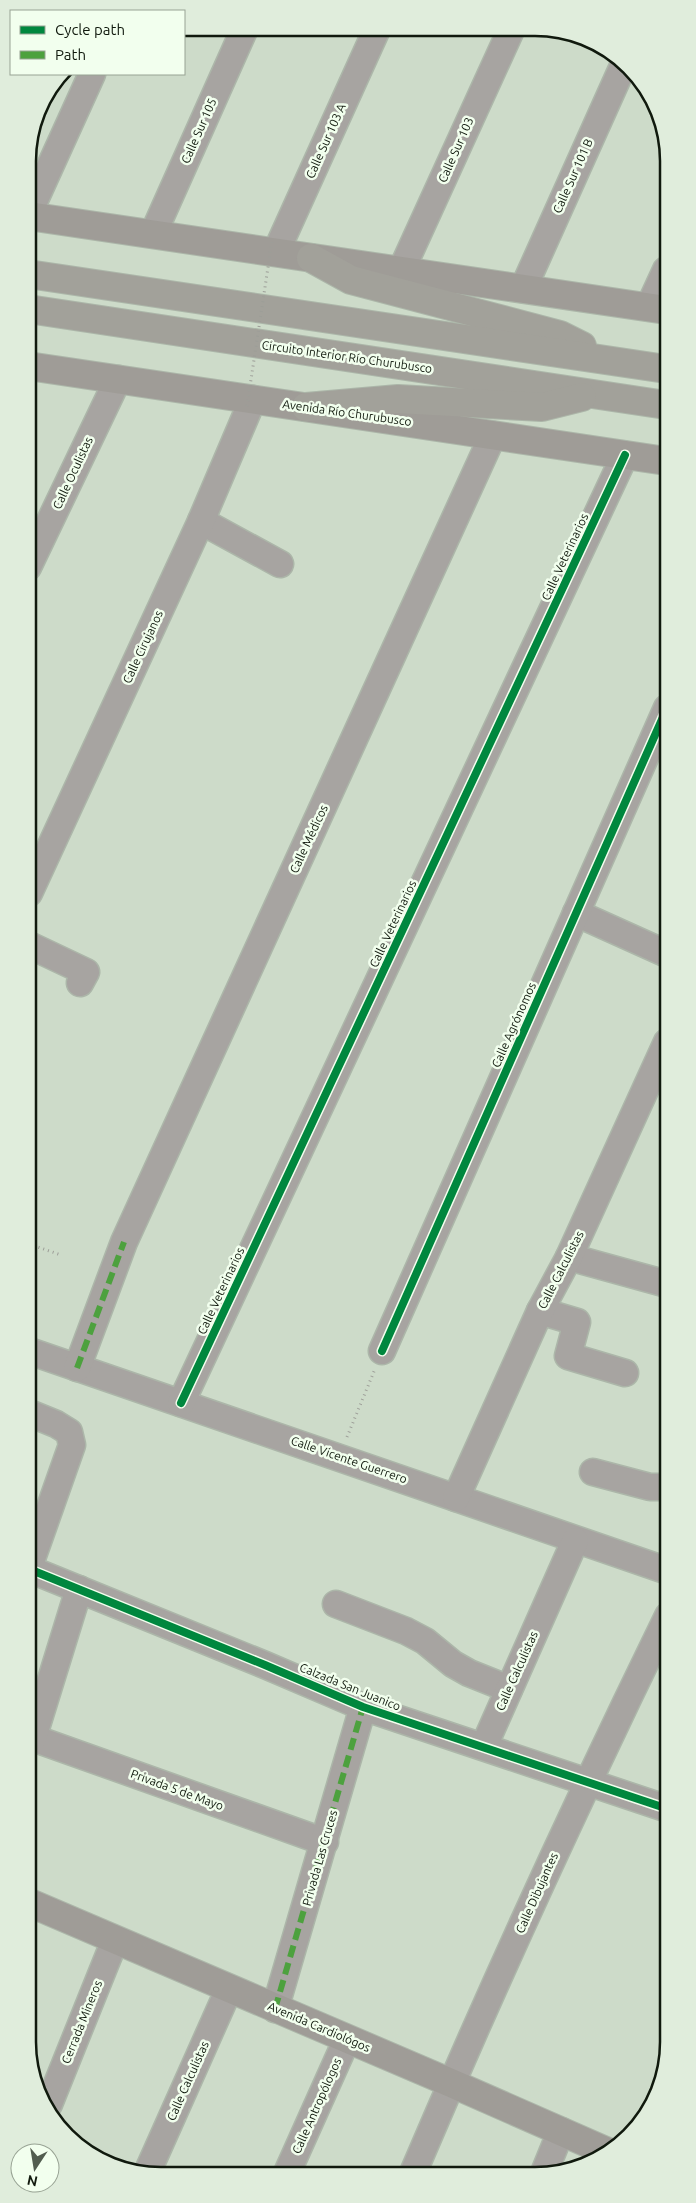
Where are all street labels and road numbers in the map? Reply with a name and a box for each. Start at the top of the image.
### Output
street label: Calle Sur 105 [178,96,219,165]
street label: Calle Sur 103 A [303,101,348,180]
street label: Calle Sur 103 [435,115,476,184]
street label: Calle Sur 101 B [550,136,595,215]
street label: Circuito Interior Río Churubusco [261,338,433,375]
street label: Avenida Río Churubusco [282,397,412,428]
street label: Calle Oculistas [50,435,95,511]
street label: Calle Veterinarios [539,511,590,602]
street label: Calle Cirujanos [120,608,165,685]
street label: Calle Médicos [287,803,330,875]
street label: Calle Veterinarios [367,878,418,969]
street label: Calle Agrónomos [489,980,538,1069]
street label: Calle Calculistas [535,1229,586,1311]
street label: Calle Veterinarios [195,1245,246,1336]
street label: Calle Vicente Guerrero [289,1434,409,1486]
street label: Calle Calculistas [493,1629,540,1713]
street label: Calzada San Juanico [298,1660,403,1713]
street label: Privada 5 de Mayo [129,1767,225,1812]
street label: Privada Las Cruces [300,1809,339,1907]
street label: Calle Dibujantes [513,1850,560,1935]
street label: Cerrada Mineros [59,1978,104,2065]
street label: Avenida Cardiológos [266,1999,372,2054]
street label: Calle Calculistas [164,2039,211,2123]
street label: Calle Antropólogos [290,2056,344,2156]

